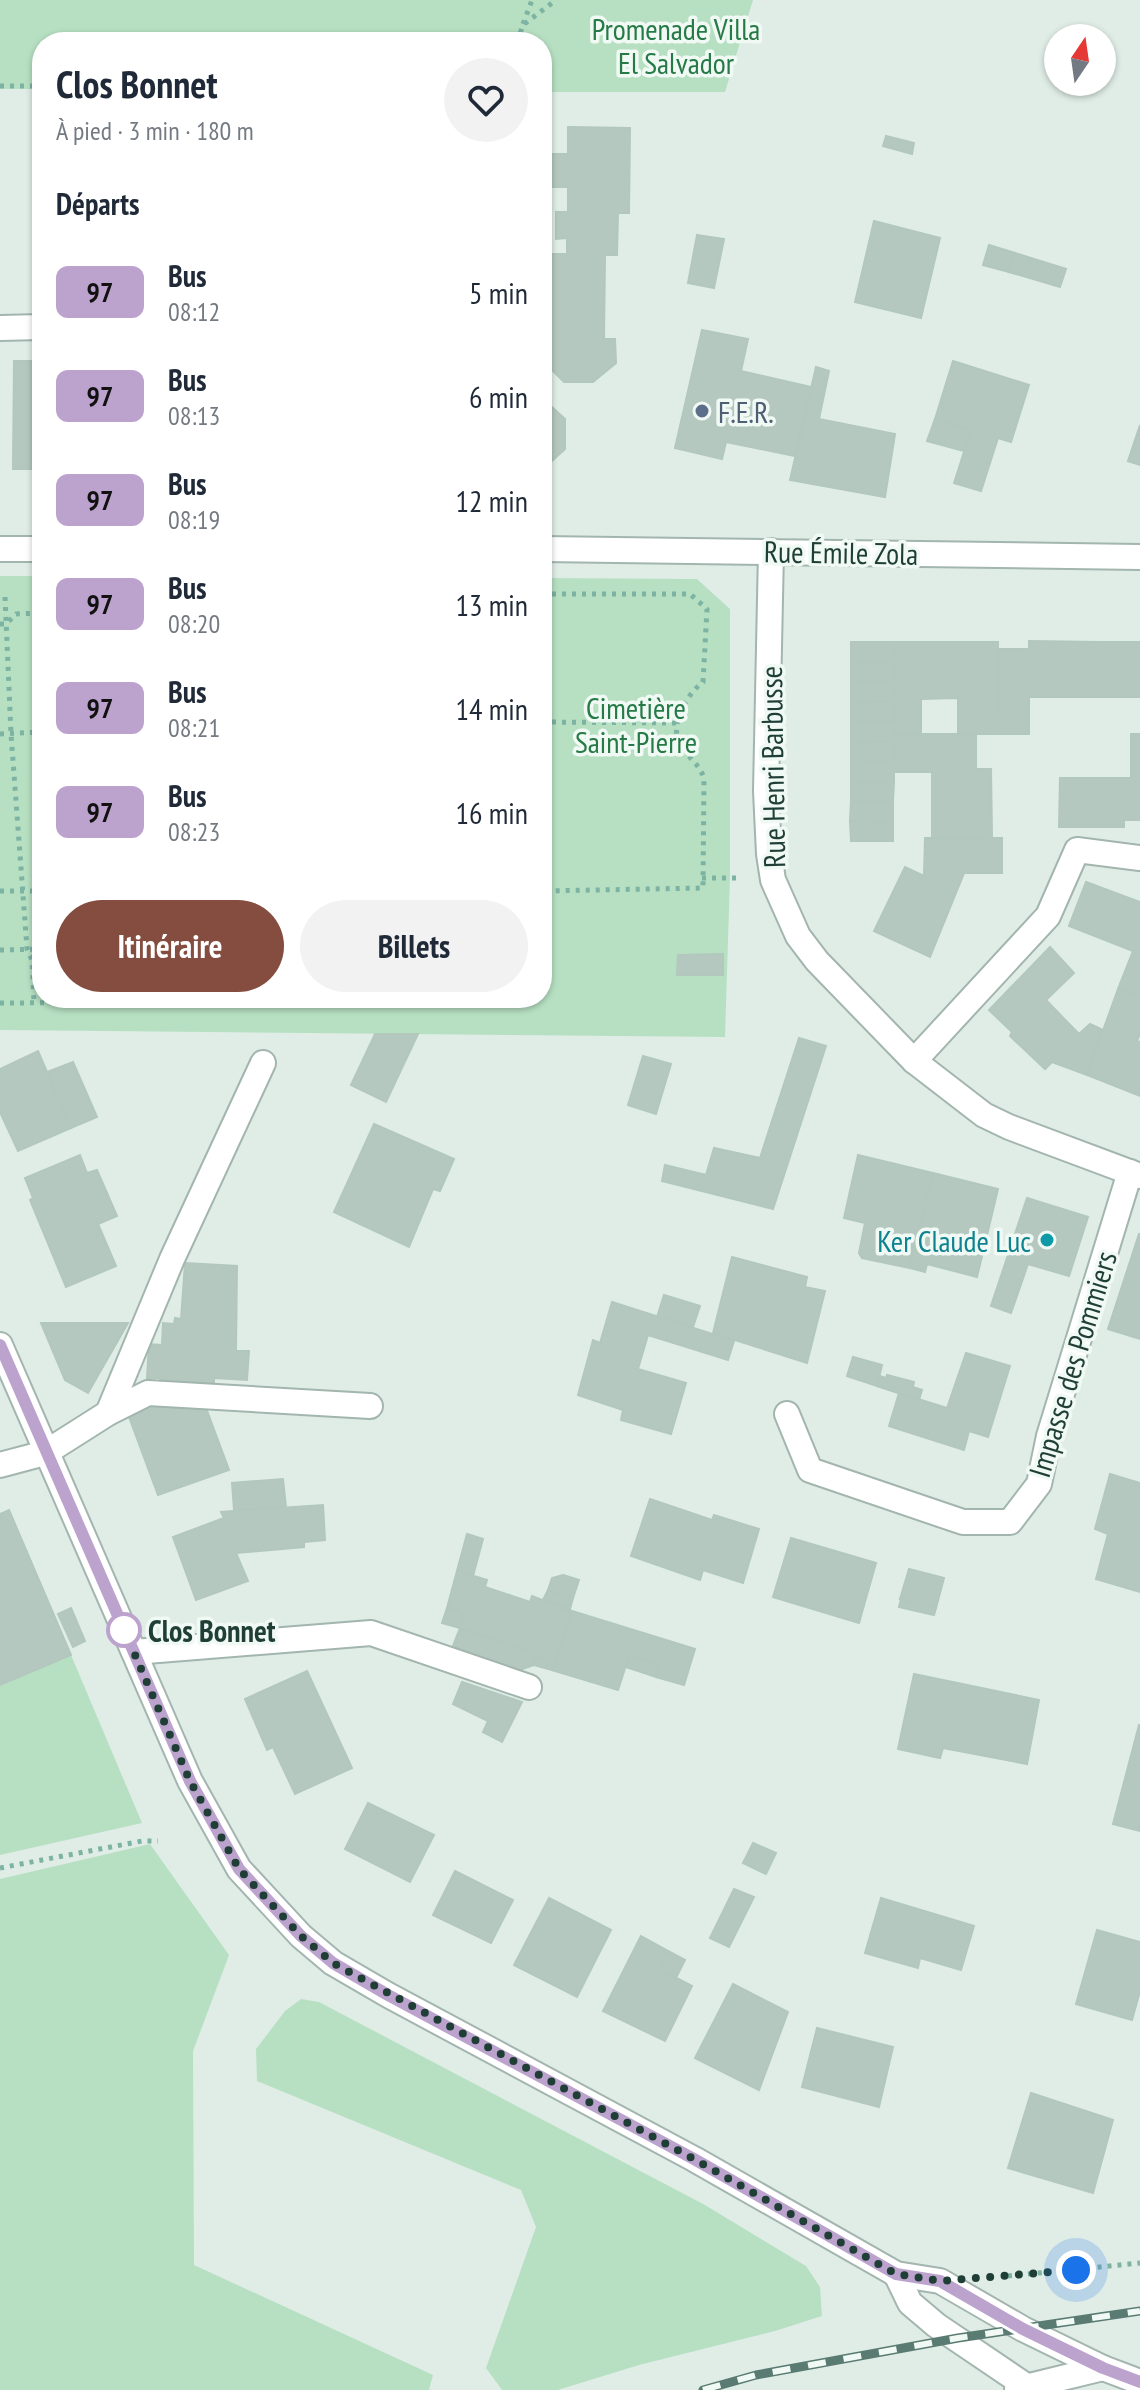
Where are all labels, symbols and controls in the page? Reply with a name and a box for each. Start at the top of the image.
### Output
park label: Promenade Villa El Salvador [592,9,760,82]
north arrow [1044,24,1116,96]
map controls [1044,24,1116,96]
button: heart [444,58,528,142]
text: Clos Bonnet [56,59,218,108]
text: À pied · 3 min · 180 m [56,114,254,147]
text: Départs [56,184,139,223]
text: Bus [168,256,207,295]
text: 97 [87,273,113,310]
text: 5 min [469,273,528,312]
text: 08:12 [168,295,220,328]
text: Bus [168,360,207,399]
text: 97 [87,377,113,414]
text: 6 min [469,377,528,416]
place label: F.E.R. [718,392,774,431]
text: 08:13 [168,399,220,432]
marker: F.E.R. [693,402,711,420]
text: Bus [168,464,207,503]
text: 97 [87,481,113,518]
text: 12 min [455,481,528,520]
text: 08:19 [168,503,220,536]
street label: Rue Émile Zola [764,531,918,573]
text: Bus [168,568,207,607]
text: 97 [87,585,113,622]
text: 13 min [455,585,528,624]
text: 08:20 [168,607,220,640]
street label: Rue Henri Barbusse [751,666,793,868]
text: Bus [168,672,207,711]
park label: Cimetière Saint-Pierre [575,688,697,761]
text: 97 [87,689,113,726]
text: 14 min [455,689,528,728]
text: 08:21 [168,711,220,744]
text: Bus [168,776,207,815]
text: 97 [87,793,113,830]
text: 16 min [455,793,528,832]
text: 08:23 [168,815,220,848]
button: Itinéraire [56,900,284,992]
button: Billets [300,900,528,992]
place label: Ker Claude Luc [877,1221,1031,1260]
marker: Ker Claude Luc [1038,1231,1056,1249]
street label: Impasse des Pommiers [1019,1246,1125,1482]
place label: Clos Bonnet [148,1611,276,1650]
marker: Clos Bonnet [107,1613,141,1647]
your location [1056,2250,1096,2290]

